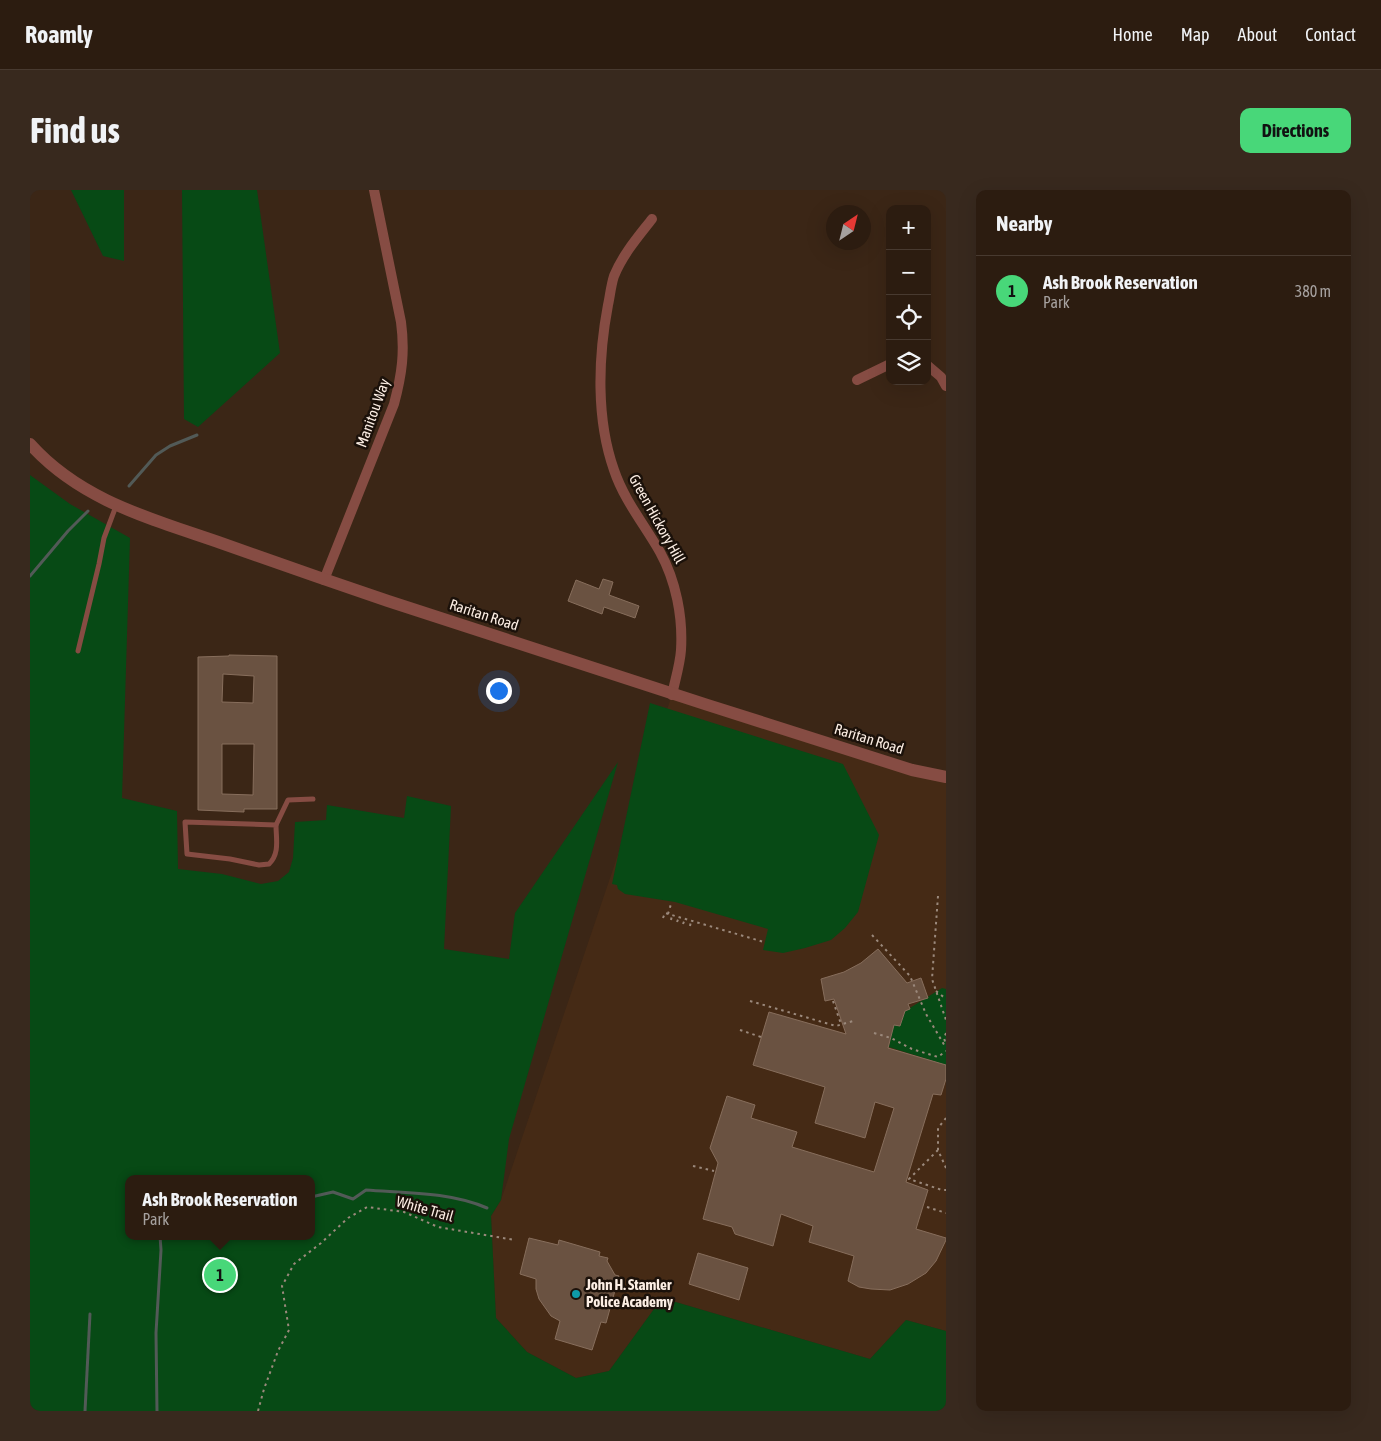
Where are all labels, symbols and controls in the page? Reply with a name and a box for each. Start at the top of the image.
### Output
text: Roamly [25,21,93,48]
text: Home [1113,24,1153,45]
text: Map [1181,24,1210,45]
text: About [1238,24,1277,45]
text: Contact [1305,24,1356,45]
button: Directions [1240,108,1351,153]
text: Find us [30,110,120,150]
north arrow [826,205,871,250]
map controls [886,205,931,385]
button: + [886,205,931,250]
text: Nearby [996,211,1052,235]
button: − [886,250,931,295]
text: Ash Brook Reservation [1043,271,1198,293]
text: 1 [1008,282,1016,300]
text: 380 m [1295,282,1331,300]
text: Park [1043,293,1070,311]
button: locate [886,295,931,340]
button: layers [886,340,931,385]
street label: Manitou Way [352,376,393,449]
street label: Green Hickory Hill [626,471,689,566]
street label: Raritan Road [447,595,521,634]
your location [486,678,512,704]
street label: Raritan Road [832,720,906,757]
popup [125,1175,315,1240]
text: Ash Brook Reservation [143,1188,297,1210]
street label: White Trail [395,1192,456,1225]
text: Park [143,1210,169,1228]
pin: 1 [204,1256,236,1294]
place label: John H. Stamler Police Academy [585,1276,674,1310]
marker: John H. Stamler Police Academy [570,1288,582,1300]

